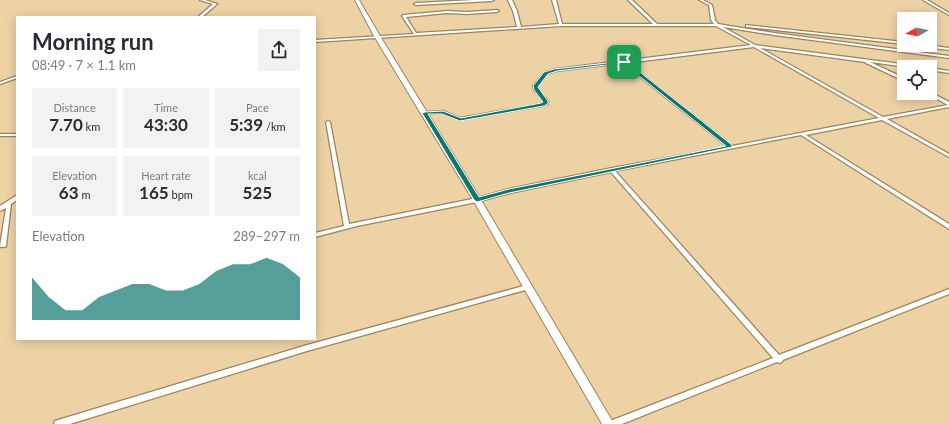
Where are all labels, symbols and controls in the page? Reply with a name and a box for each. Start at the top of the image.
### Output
north arrow [897,12,937,52]
map controls [897,12,937,100]
text: Morning run [32,28,154,55]
button: share [258,29,300,71]
pin [607,45,641,79]
icon: arrive [613,51,635,73]
text: 08:49 · 7 × 1.1 km [32,57,136,73]
button: locate [897,60,937,100]
text: Distance [54,101,96,114]
text: Time [154,101,178,114]
text: Pace [246,101,269,114]
text: 7.70 [49,114,83,135]
text: 43:30 [144,114,188,135]
text: 5:39 [229,114,263,135]
text: km [83,120,100,133]
text: /km [263,120,286,133]
text: Elevation [52,169,97,182]
text: Heart rate [141,169,191,182]
text: kcal [248,169,267,182]
text: 63 [59,182,79,203]
text: 165 [139,182,169,203]
text: 525 [243,182,272,203]
text: m [79,188,90,201]
text: bpm [169,188,193,201]
text: Elevation [32,228,85,244]
text: 289–297 m [233,228,300,244]

